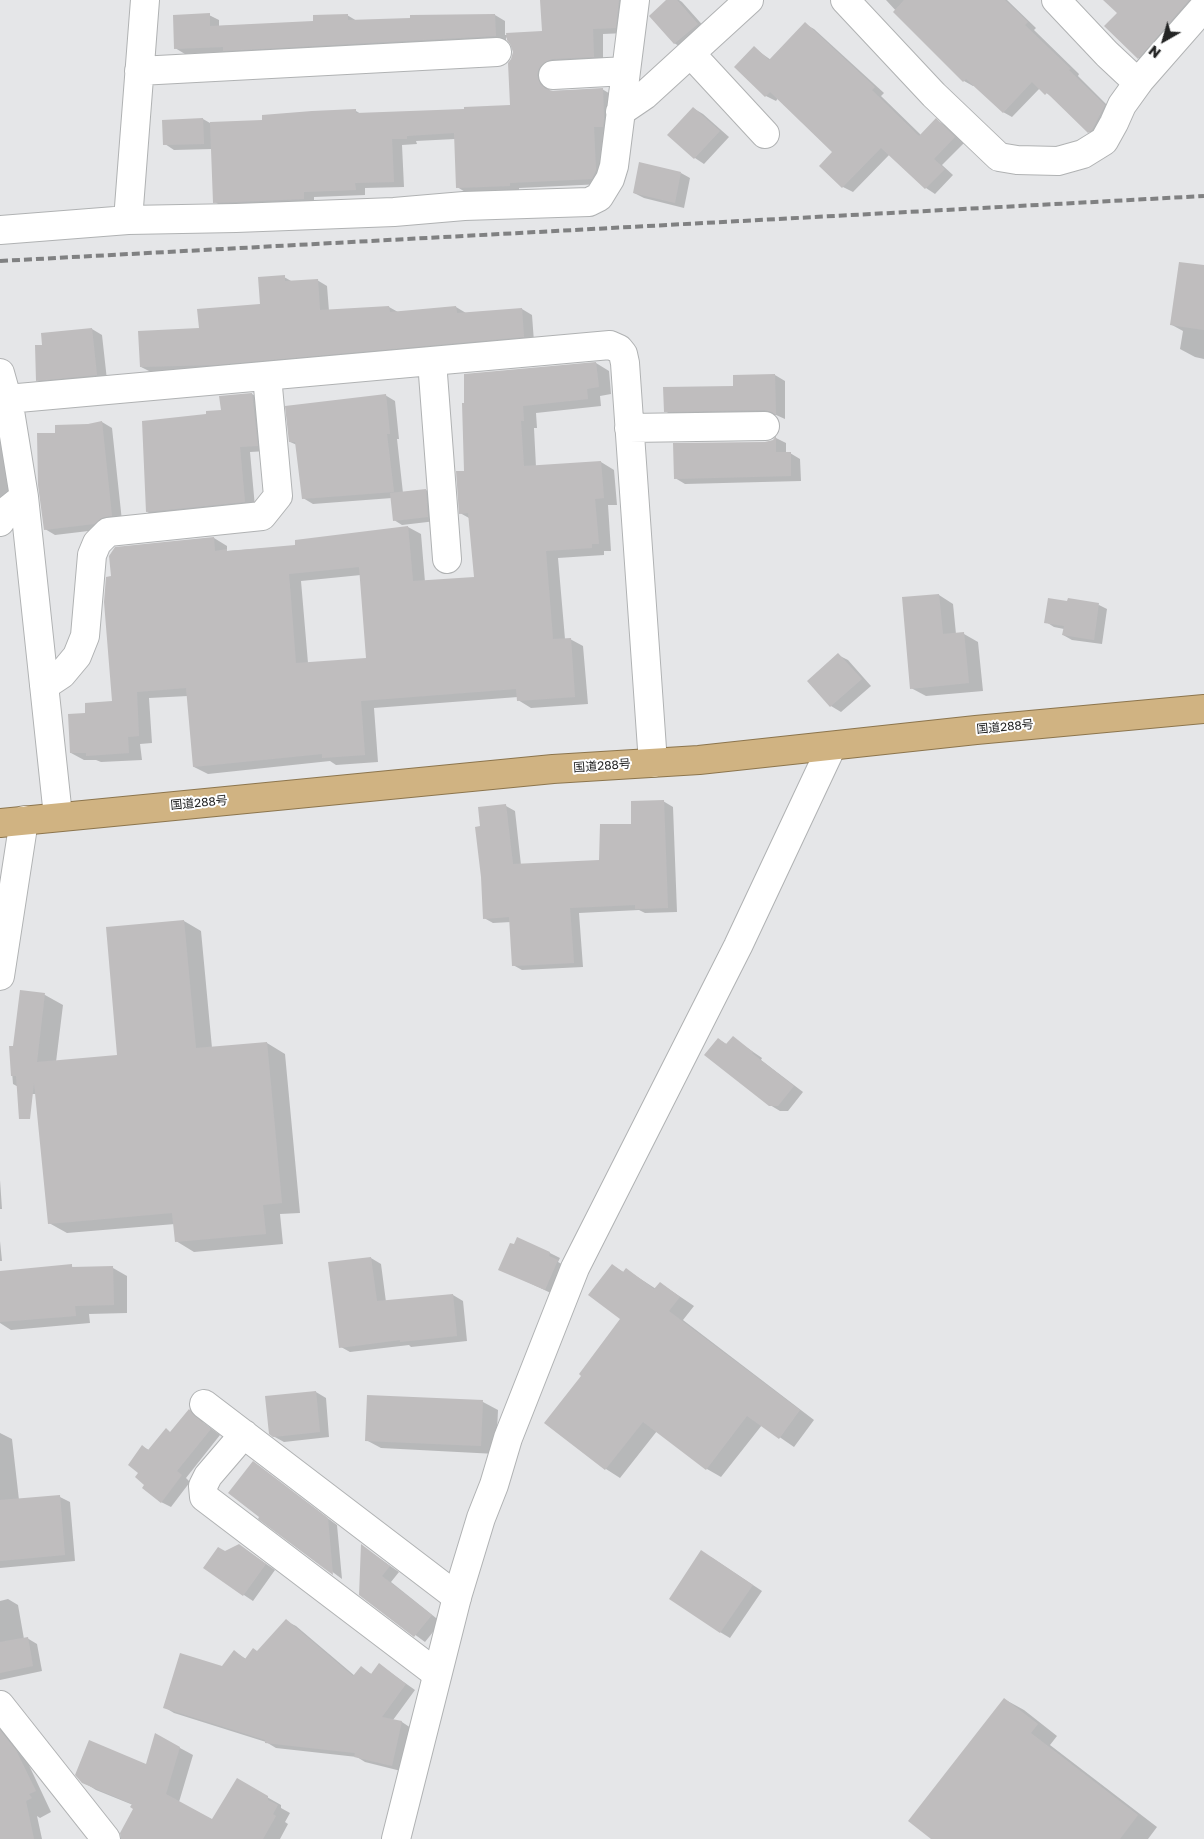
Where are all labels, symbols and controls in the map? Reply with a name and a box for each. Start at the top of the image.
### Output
north arrow [1139,15,1189,65]
text: N [1145,42,1164,62]
street label: 国道288号 [976,717,1034,737]
street label: 国道288号 [573,757,631,775]
street label: 国道288号 [170,793,228,813]

